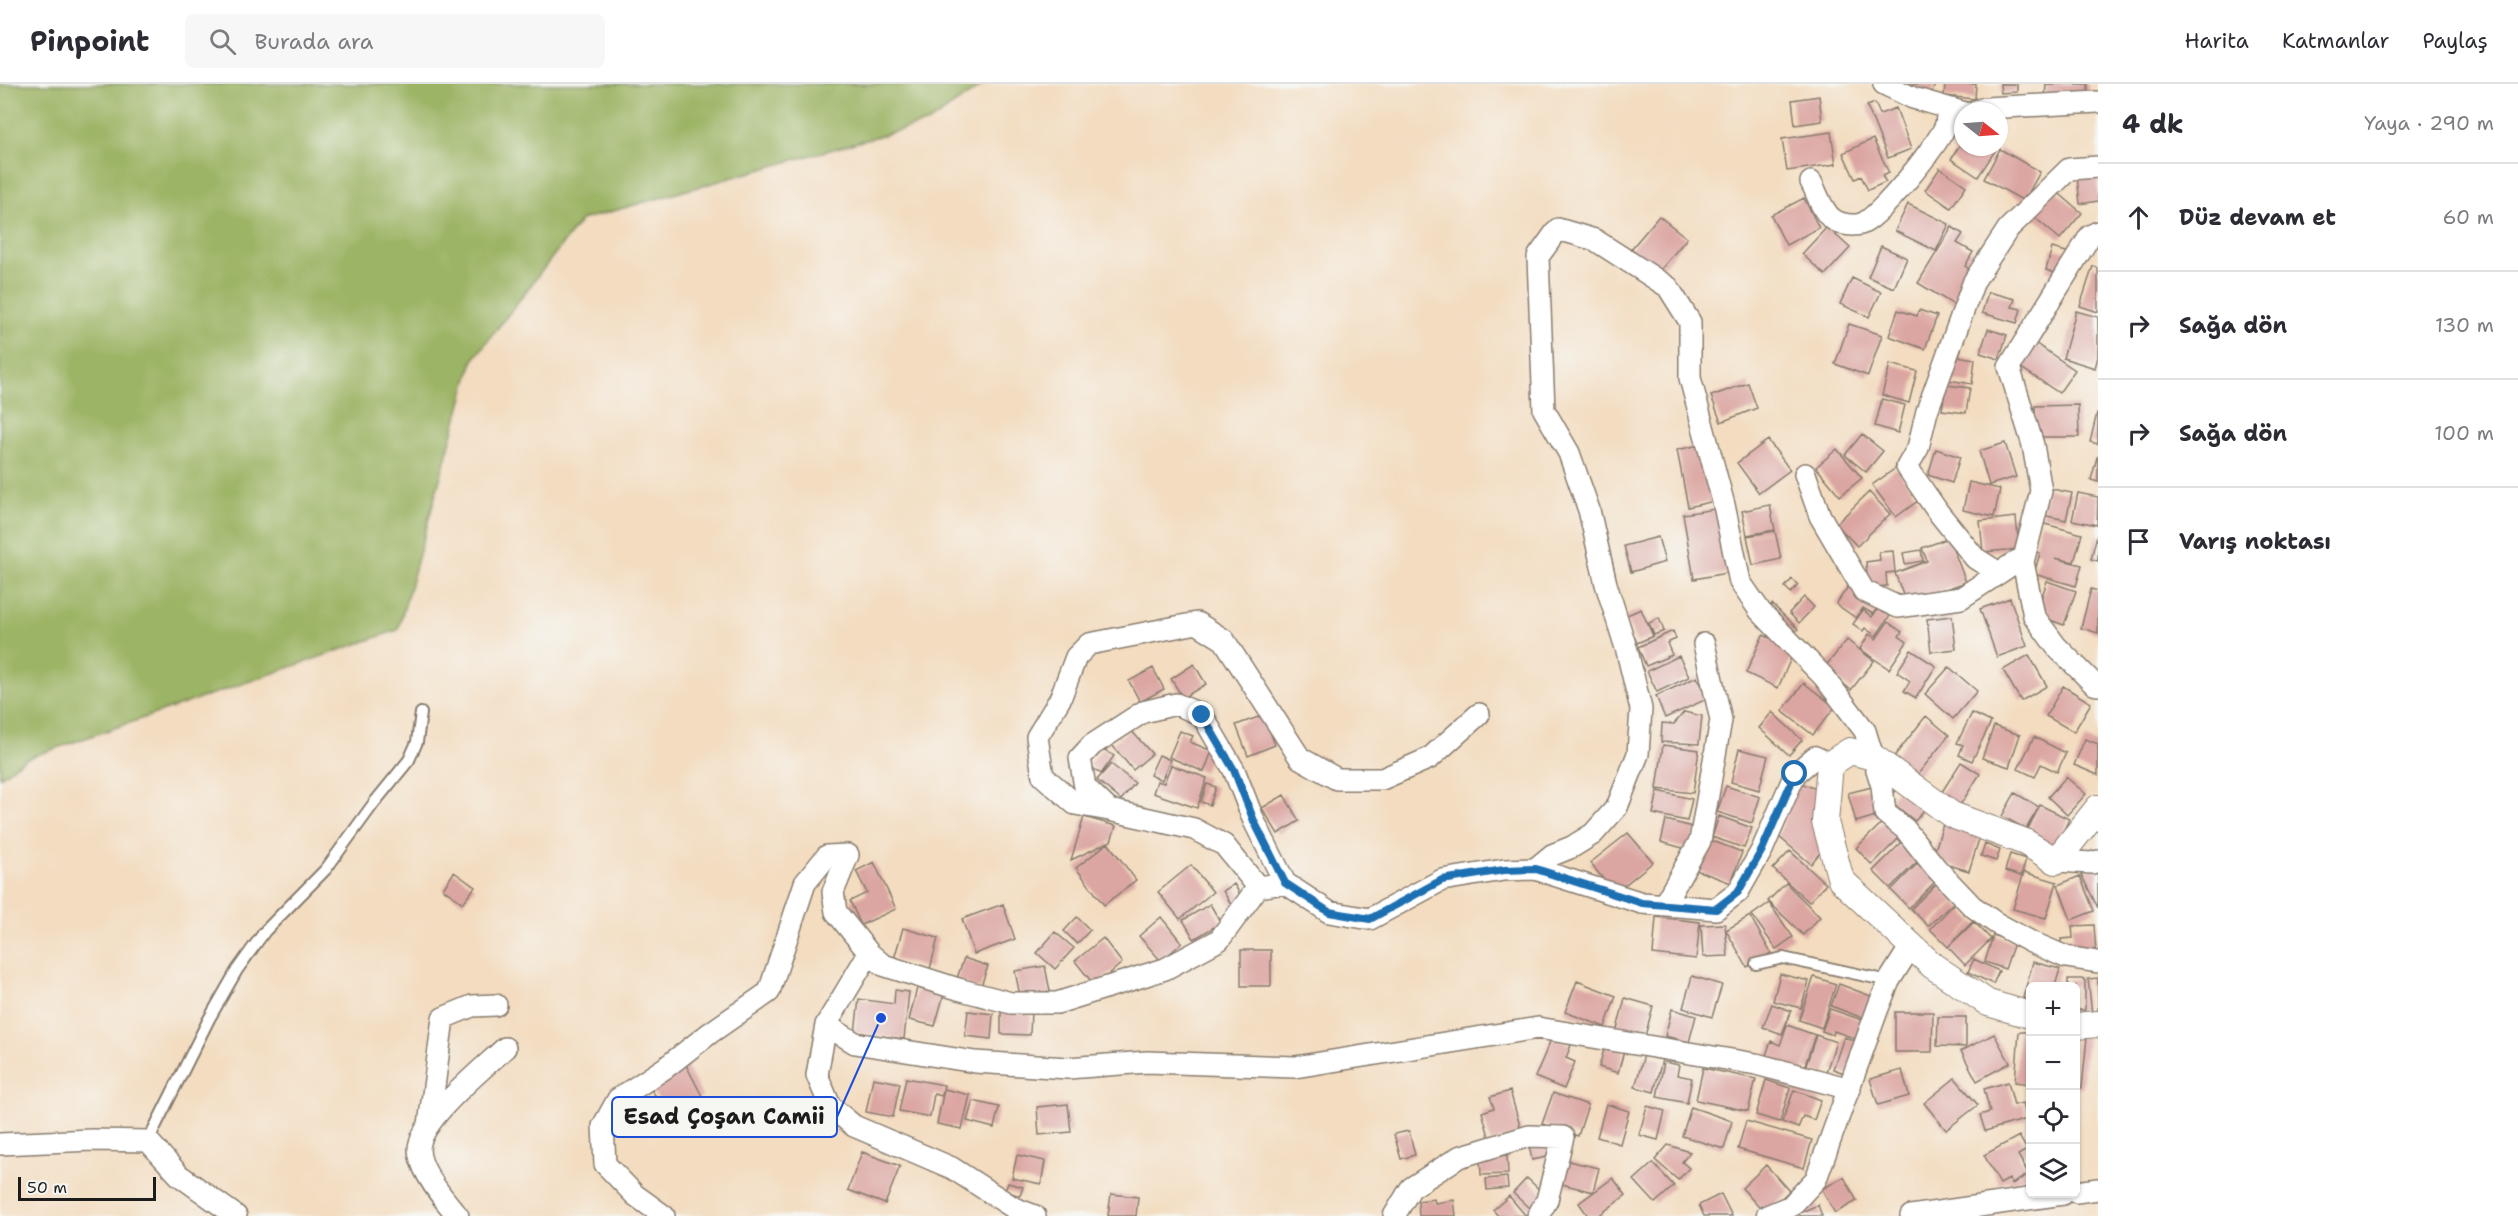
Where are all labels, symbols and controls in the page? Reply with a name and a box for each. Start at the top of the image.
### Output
search box [185,14,605,68]
text: Pinpoint [30,22,149,60]
icon: search [206,25,239,58]
text: Burada ara [254,27,373,56]
text: Harita [2184,27,2249,55]
text: Katmanlar [2282,27,2389,55]
text: Paylaş [2422,27,2488,55]
north arrow [1954,102,2008,156]
text: 4 dk [2122,106,2184,141]
text: Yaya · 290 m [2364,110,2494,136]
icon: ahead [2122,201,2155,234]
text: Düz devam et [2179,203,2336,232]
text: 60 m [2442,204,2494,230]
icon: right [2122,309,2155,342]
text: Sağa dön [2179,311,2287,340]
text: 130 m [2435,312,2494,338]
icon: right [2122,417,2155,450]
text: Sağa dön [2179,419,2287,448]
text: 100 m [2434,420,2494,446]
icon: arrive [2122,525,2155,558]
text: Varış noktası [2179,527,2331,556]
route end [1188,701,1214,727]
route start [1781,760,1807,786]
map controls [2026,982,2080,1198]
button: + [2026,982,2080,1036]
button: − [2026,1036,2080,1090]
button: locate [2026,1090,2080,1144]
callout: Esad Çoşan Camii [612,1097,837,1137]
text: Esad Çoşan Camii [623,1102,825,1131]
button: layers [2026,1144,2080,1198]
scale bar [18,1174,156,1202]
text: 50 m [27,1177,67,1198]

